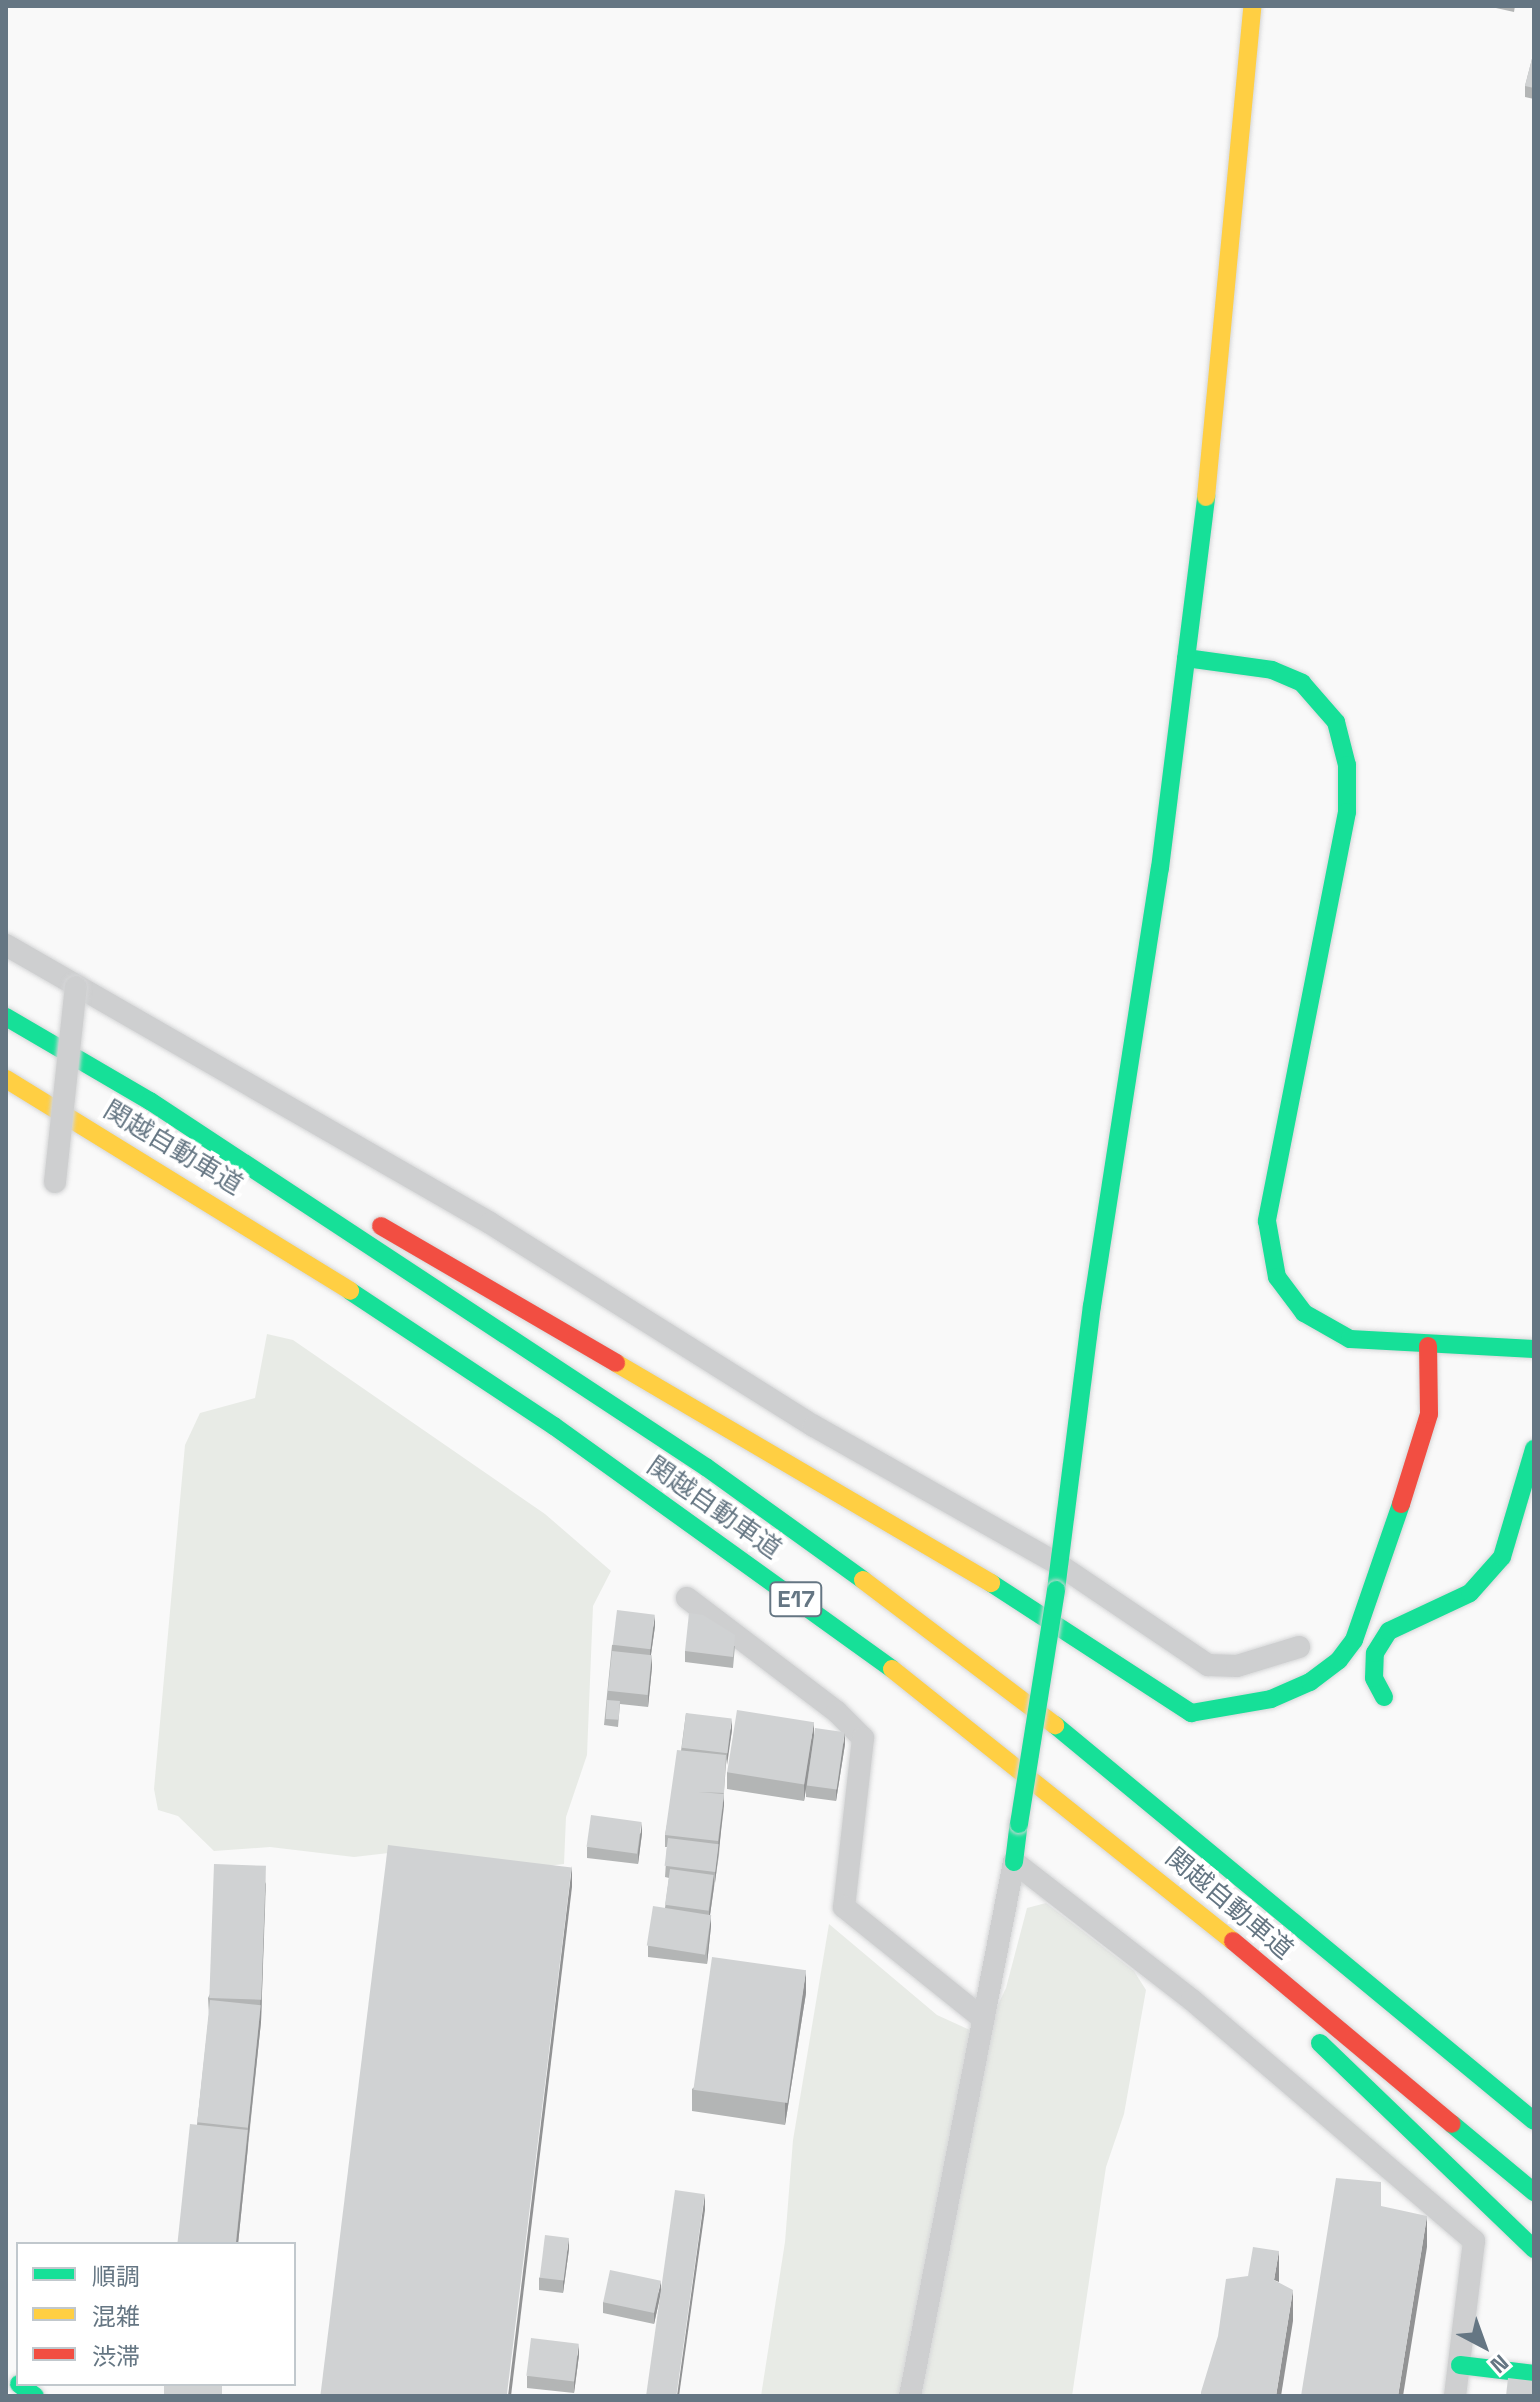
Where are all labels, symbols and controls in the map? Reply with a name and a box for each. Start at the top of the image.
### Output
street label: 関越自動車道 [98,1094,248,1202]
street label: 関越自動車道 [641,1450,787,1566]
road number: E17 [768,1579,824,1619]
street label: 関越自動車道 [1159,1842,1299,1966]
legend [16,2242,296,2386]
text: 順調 [92,2261,140,2292]
text: 混雑 [92,2301,140,2332]
north arrow [1444,2306,1524,2386]
text: 渋滞 [92,2341,140,2372]
text: N [1485,2349,1514,2380]

